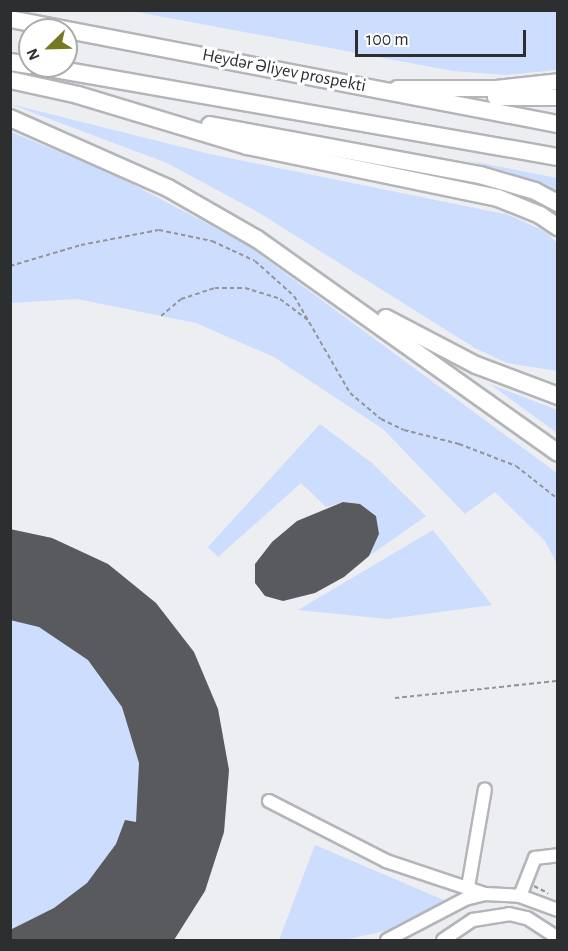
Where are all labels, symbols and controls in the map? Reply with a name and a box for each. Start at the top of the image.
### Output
north arrow [18,18,78,78]
scale bar [358,18,529,56]
text: 100 m [366,31,409,49]
street label: Heydər Əliyev prospekti [200,45,368,97]
text: N [24,46,43,62]

